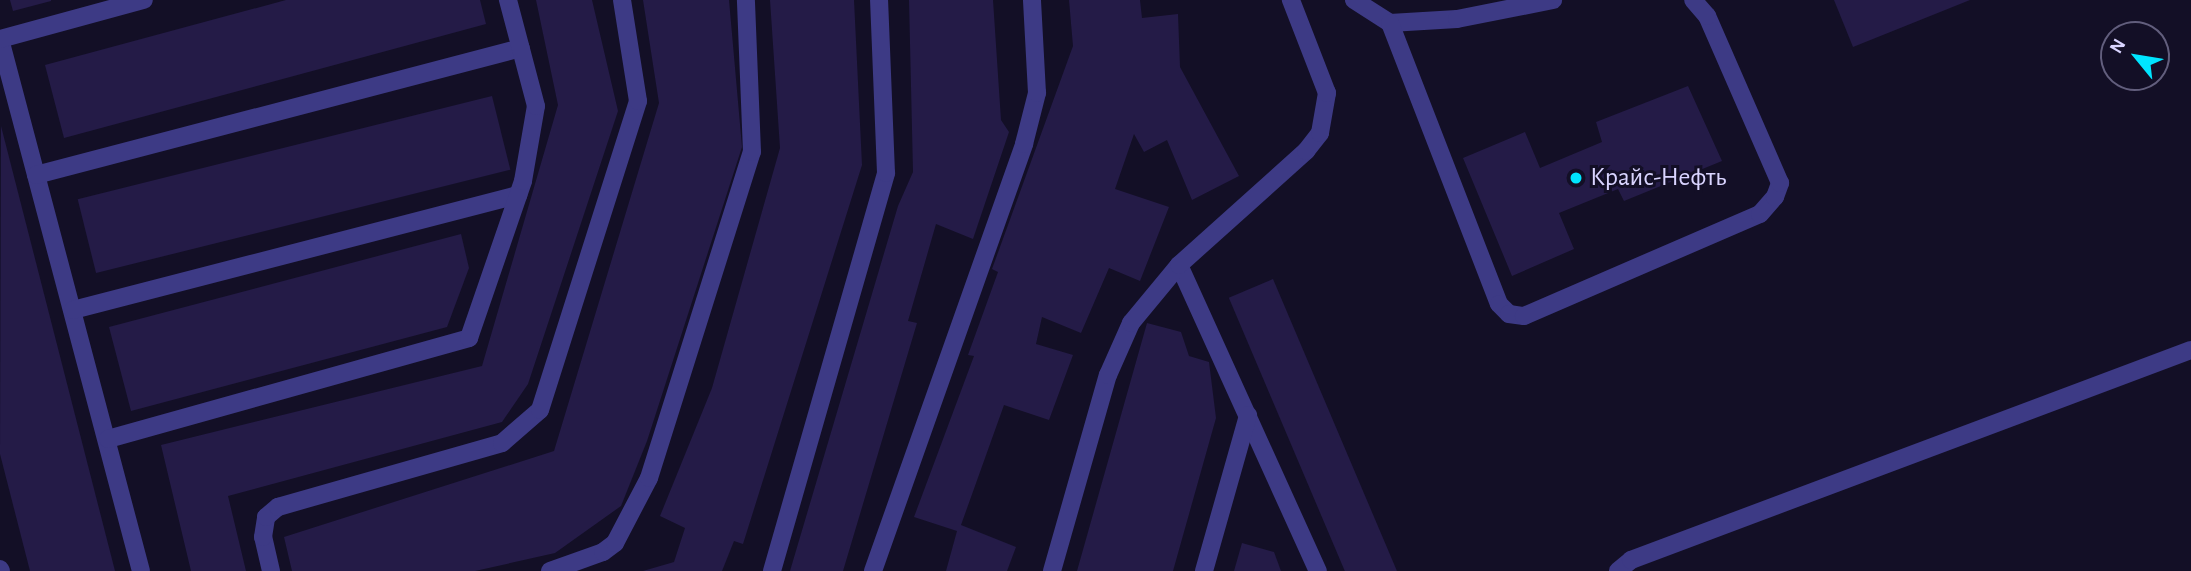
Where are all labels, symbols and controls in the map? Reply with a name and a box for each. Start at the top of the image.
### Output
north arrow [2100,21,2170,91]
text: N [2107,36,2130,57]
place label: Крайс-Нефть [1590,162,1726,194]
marker: Крайс-Нефть [1568,170,1584,186]

